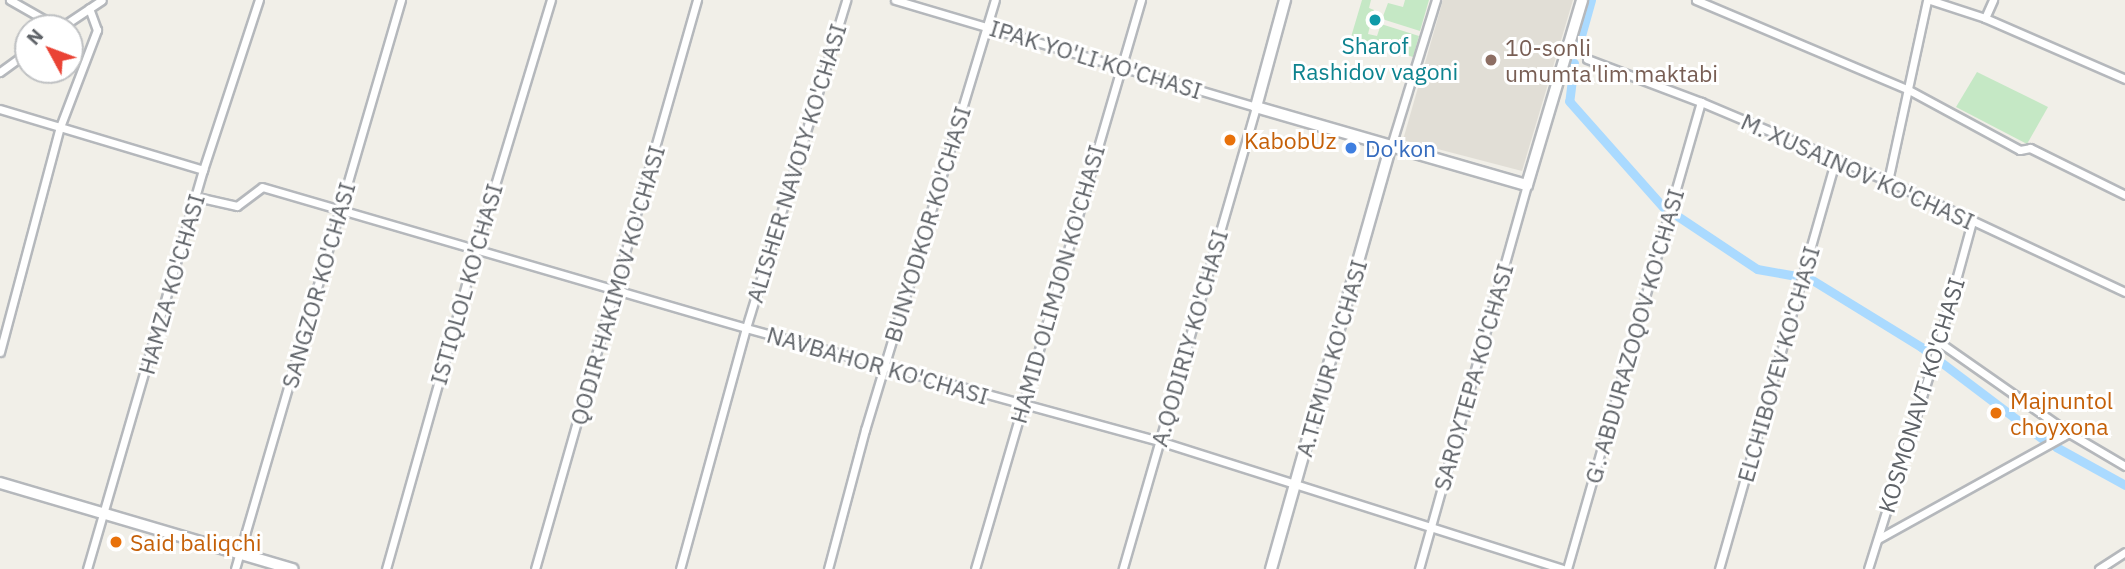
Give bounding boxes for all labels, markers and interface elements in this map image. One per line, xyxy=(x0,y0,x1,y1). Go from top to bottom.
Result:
marker: Sharof Rashidov vagoni xyxy=(1367,12,1383,28)
north arrow xyxy=(14,14,84,84)
street label: IPAK YO'LI KO'CHASI xyxy=(986,14,1206,104)
street label: ALISHER NAVOIY KO'CHASI xyxy=(740,20,852,306)
text: N xyxy=(21,23,48,50)
place label: Sharof Rashidov vagoni xyxy=(1292,31,1458,85)
place label: 10-sonli umumta'lim maktabi xyxy=(1505,33,1718,87)
marker: 10-sonli umumta'lim maktabi xyxy=(1483,52,1499,68)
street label: BUNYODKOR KO'CHASI xyxy=(878,103,976,345)
street label: M. XUSAINOV KO'CHASI xyxy=(1737,107,1979,235)
place label: KabobUz xyxy=(1244,126,1336,154)
marker: KabobUz xyxy=(1222,132,1238,148)
place label: Do'kon xyxy=(1365,134,1436,162)
marker: Do'kon xyxy=(1343,140,1359,156)
street label: QODIR HAKIMOV KO'CHASI xyxy=(564,142,670,428)
street label: HAMID OLIMJON KO'CHASI xyxy=(1004,142,1110,426)
street label: SANGZOR KO'CHASI xyxy=(275,179,361,391)
street label: ISTIQLOL KO'CHASI xyxy=(424,180,508,388)
street label: G'. ABDURAZOQOV KO'CHASI xyxy=(1579,185,1689,487)
street label: HAMZA KO'CHASI xyxy=(132,191,210,377)
street label: A.QODIRIY KO'CHASI xyxy=(1145,226,1233,450)
street label: ELCHIBOYEV KO'CHASI xyxy=(1731,243,1825,485)
street label: A.TEMUR KO'CHASI xyxy=(1290,256,1372,460)
street label: SAROYTEPA KO'CHASI xyxy=(1427,260,1519,494)
street label: KOSMONAVT KO'CHASI xyxy=(1872,274,1970,516)
street label: NAVBAHOR KO'CHASI xyxy=(764,320,992,410)
place label: Majnuntol choyxona xyxy=(2010,386,2113,440)
marker: Majnuntol choyxona xyxy=(1988,405,2004,421)
place label: Said baliqchi xyxy=(130,528,262,556)
marker: Said baliqchi xyxy=(108,534,124,550)

